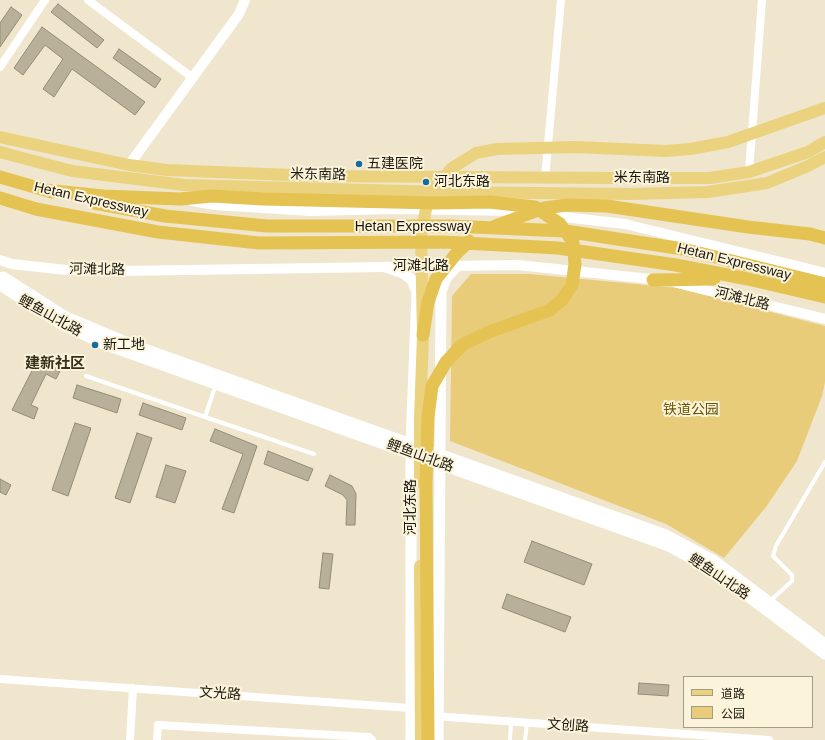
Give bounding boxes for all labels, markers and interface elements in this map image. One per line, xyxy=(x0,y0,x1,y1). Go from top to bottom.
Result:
place label: 五建医院 xyxy=(367,156,423,172)
marker: 五建医院 xyxy=(354,159,364,169)
street label: 米东南路 xyxy=(290,166,346,184)
street label: 米东南路 xyxy=(614,170,670,186)
place label: 河北东路 xyxy=(434,174,490,190)
marker: 河北东路 xyxy=(421,177,431,187)
street label: Hetan Expressway xyxy=(32,179,150,221)
street label: Hetan Expressway xyxy=(355,219,471,235)
street label: Hetan Expressway xyxy=(675,240,793,284)
street label: 河滩北路 xyxy=(393,258,449,274)
street label: 河滩北路 xyxy=(69,261,125,279)
street label: 河滩北路 xyxy=(713,284,771,314)
street label: 鲤鱼山北路 xyxy=(15,292,85,340)
place label: 新工地 xyxy=(103,337,145,353)
marker: 新工地 xyxy=(90,340,100,350)
district label: 建新社区 xyxy=(25,355,85,373)
park label: 铁道公园 xyxy=(663,402,719,418)
street label: 鲤鱼山北路 xyxy=(384,436,456,476)
street label: 河北东路 xyxy=(403,479,419,535)
street label: 鲤鱼山北路 xyxy=(685,550,753,604)
legend xyxy=(683,676,813,728)
street label: 文光路 xyxy=(198,684,242,704)
text: 道路 xyxy=(721,687,745,701)
text: 公园 xyxy=(721,707,745,721)
street label: 文创路 xyxy=(546,716,590,736)

